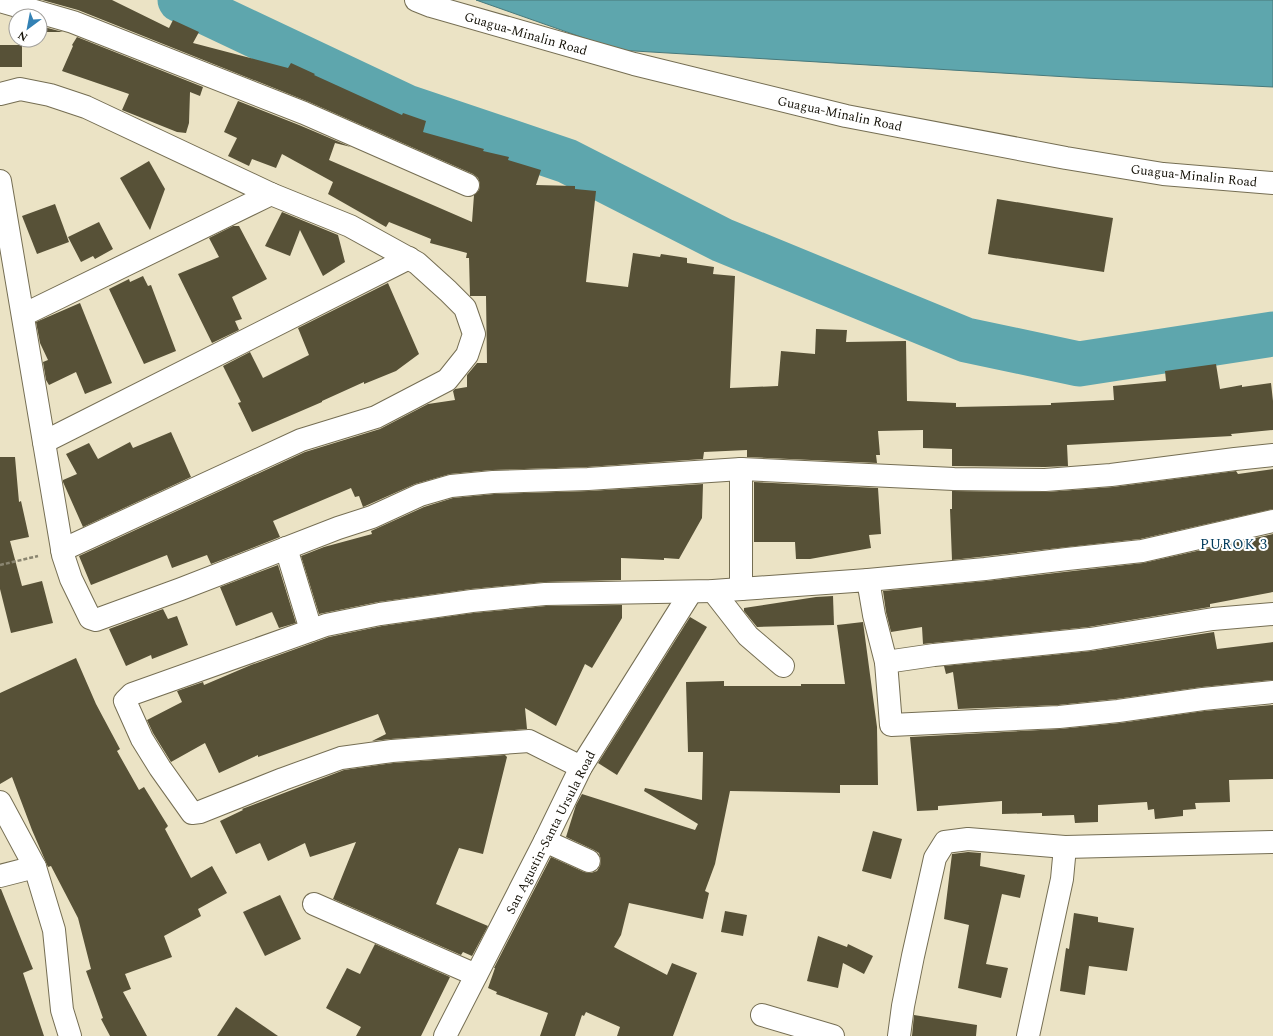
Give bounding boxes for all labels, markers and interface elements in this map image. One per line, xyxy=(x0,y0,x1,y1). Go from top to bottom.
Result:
street label: Guagua-Minalin Road xyxy=(462,7,590,61)
north arrow xyxy=(8,8,48,48)
text: N xyxy=(15,26,31,46)
street label: Guagua-Minalin Road xyxy=(775,91,904,137)
street label: Guagua-Minalin Road xyxy=(1130,159,1258,193)
district label: PUROK 3 xyxy=(1200,534,1268,555)
street label: San Agustin-Santa Ursula Road xyxy=(501,747,601,918)

